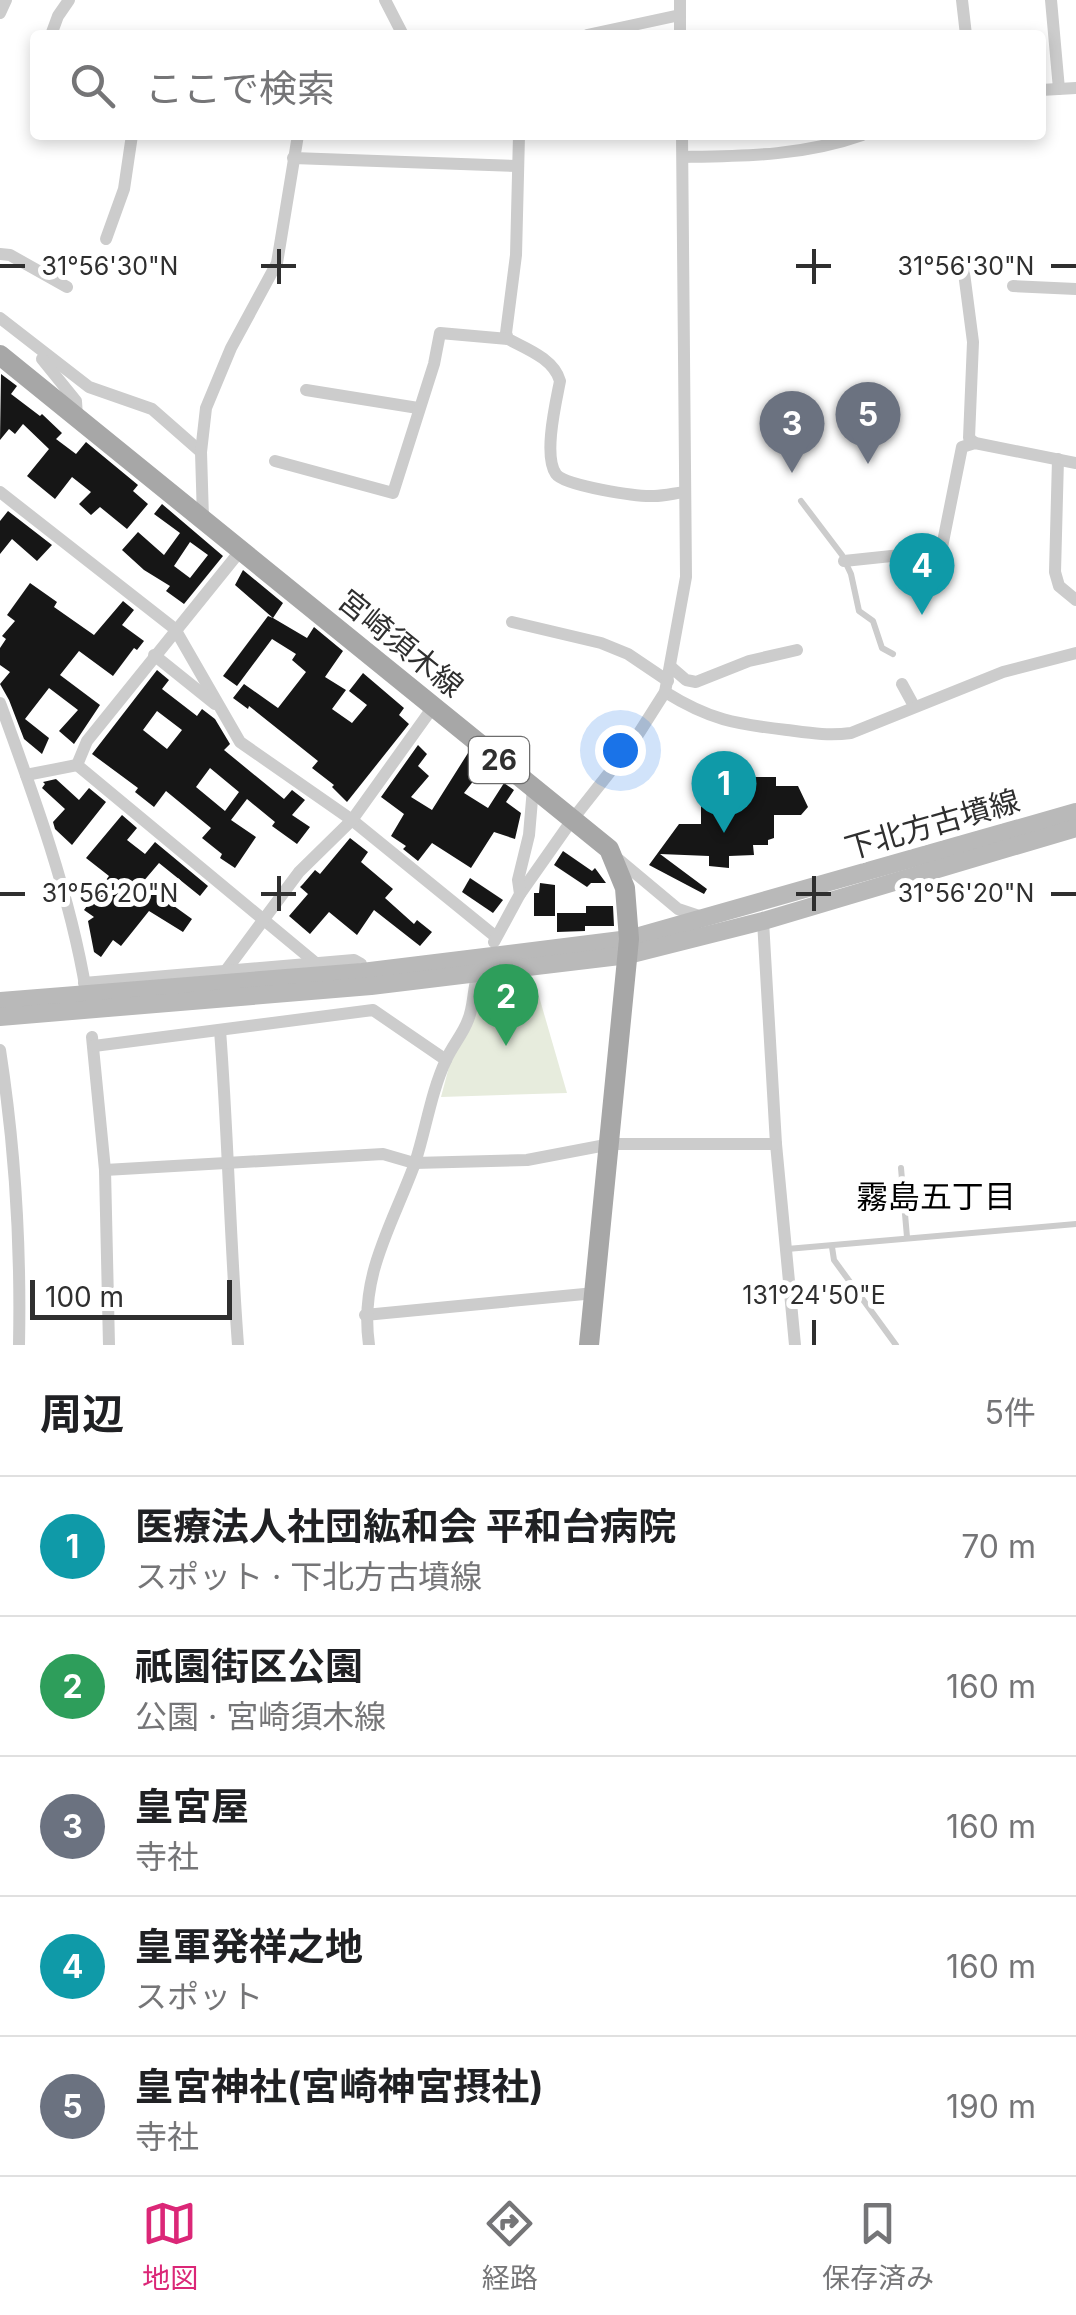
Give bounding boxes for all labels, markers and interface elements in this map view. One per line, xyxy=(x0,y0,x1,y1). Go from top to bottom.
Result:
search box xyxy=(30,30,1046,140)
icon: search xyxy=(65,58,120,113)
text: ここで検索 xyxy=(145,65,335,111)
text: 31°56'30"N xyxy=(42,251,178,281)
text: 31°56'30"N xyxy=(898,251,1034,281)
pin: 5 xyxy=(836,382,900,464)
pin: 3 xyxy=(760,390,824,473)
pin: 4 xyxy=(890,532,954,615)
street label: 宮崎須木線 xyxy=(331,582,471,704)
your location xyxy=(595,725,646,776)
road number: 26 xyxy=(469,737,529,783)
pin: 1 xyxy=(692,750,756,833)
street label: 下北方古墳線 xyxy=(841,782,1023,866)
text: 31°56'20"N xyxy=(42,878,178,908)
text: 31°56'20"N xyxy=(898,878,1034,908)
pin: 2 xyxy=(474,964,538,1046)
district label: 霧島五丁目 xyxy=(856,1177,1016,1216)
scale bar xyxy=(30,1275,232,1320)
text: 100 m xyxy=(45,1280,124,1314)
text: 131°24'50"E xyxy=(742,1280,886,1310)
text: 周辺 xyxy=(40,1388,124,1439)
text: 5件 xyxy=(985,1393,1036,1432)
text: 医療法人社団紘和会 平和台病院 xyxy=(135,1503,676,1549)
text: 1 xyxy=(66,1527,79,1566)
text: 70 m xyxy=(961,1527,1036,1566)
text: スポット · 下北方古墳線 xyxy=(135,1557,482,1596)
text: 祇園街区公園 xyxy=(135,1643,363,1689)
text: 2 xyxy=(62,1667,83,1706)
text: 160 m xyxy=(946,1667,1036,1706)
text: 公園 · 宮崎須木線 xyxy=(135,1697,386,1736)
text: 皇宮屋 xyxy=(135,1783,249,1829)
text: 3 xyxy=(62,1807,83,1846)
text: 160 m xyxy=(946,1807,1036,1846)
text: 寺社 xyxy=(135,1837,199,1876)
text: 皇軍発祥之地 xyxy=(135,1923,363,1969)
text: 4 xyxy=(62,1947,83,1986)
text: 160 m xyxy=(946,1947,1036,1986)
text: スポット xyxy=(135,1977,263,2016)
text: 皇宮神社(宮崎神宮摂社) xyxy=(135,2063,544,2109)
text: 5 xyxy=(62,2087,83,2126)
text: 190 m xyxy=(946,2087,1036,2126)
text: 寺社 xyxy=(135,2117,199,2156)
tab: 地図 xyxy=(142,2196,198,2296)
tab: 経路 xyxy=(482,2196,538,2296)
tab: 保存済み xyxy=(822,2196,934,2296)

